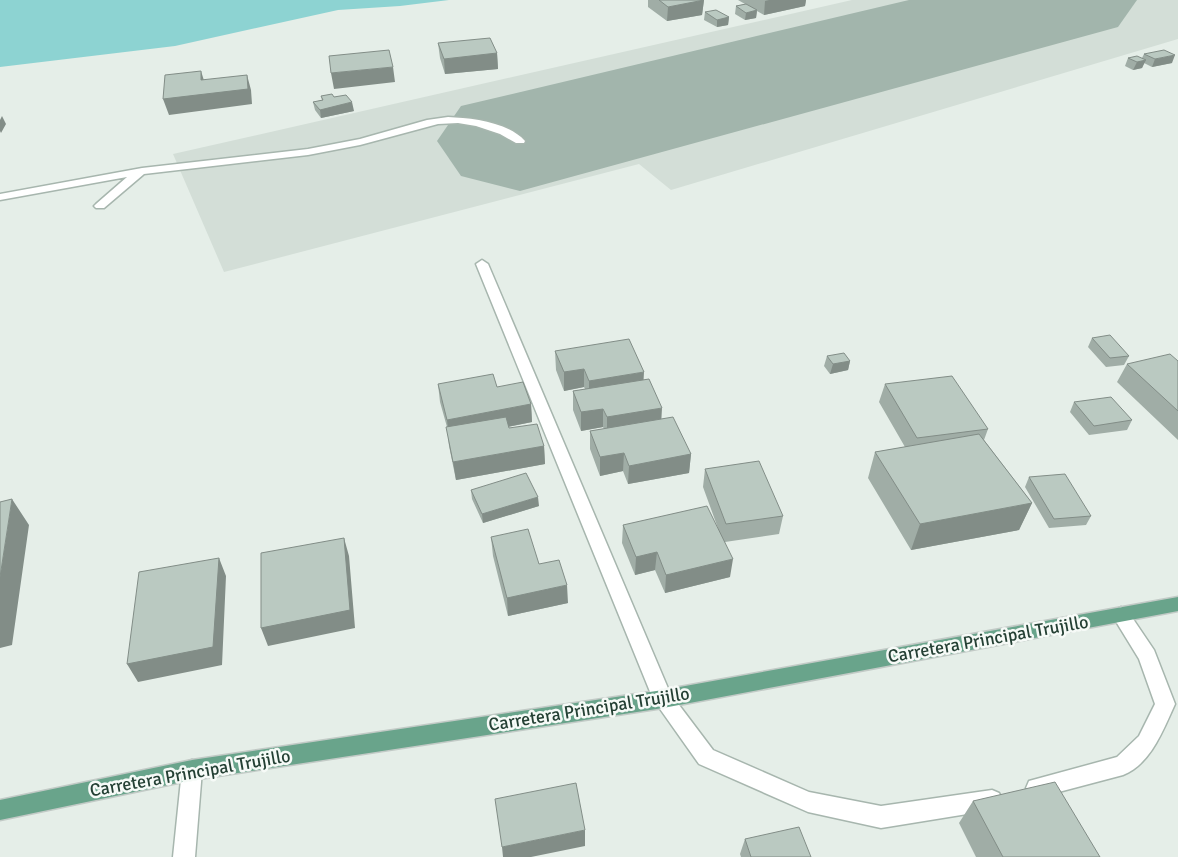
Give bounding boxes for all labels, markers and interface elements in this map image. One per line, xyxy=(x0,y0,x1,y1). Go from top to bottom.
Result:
street label: Carretera Principal Trujillo xyxy=(886,611,1090,667)
street label: Carretera Principal Trujillo xyxy=(487,682,691,736)
street label: Carretera Principal Trujillo xyxy=(88,745,292,801)

